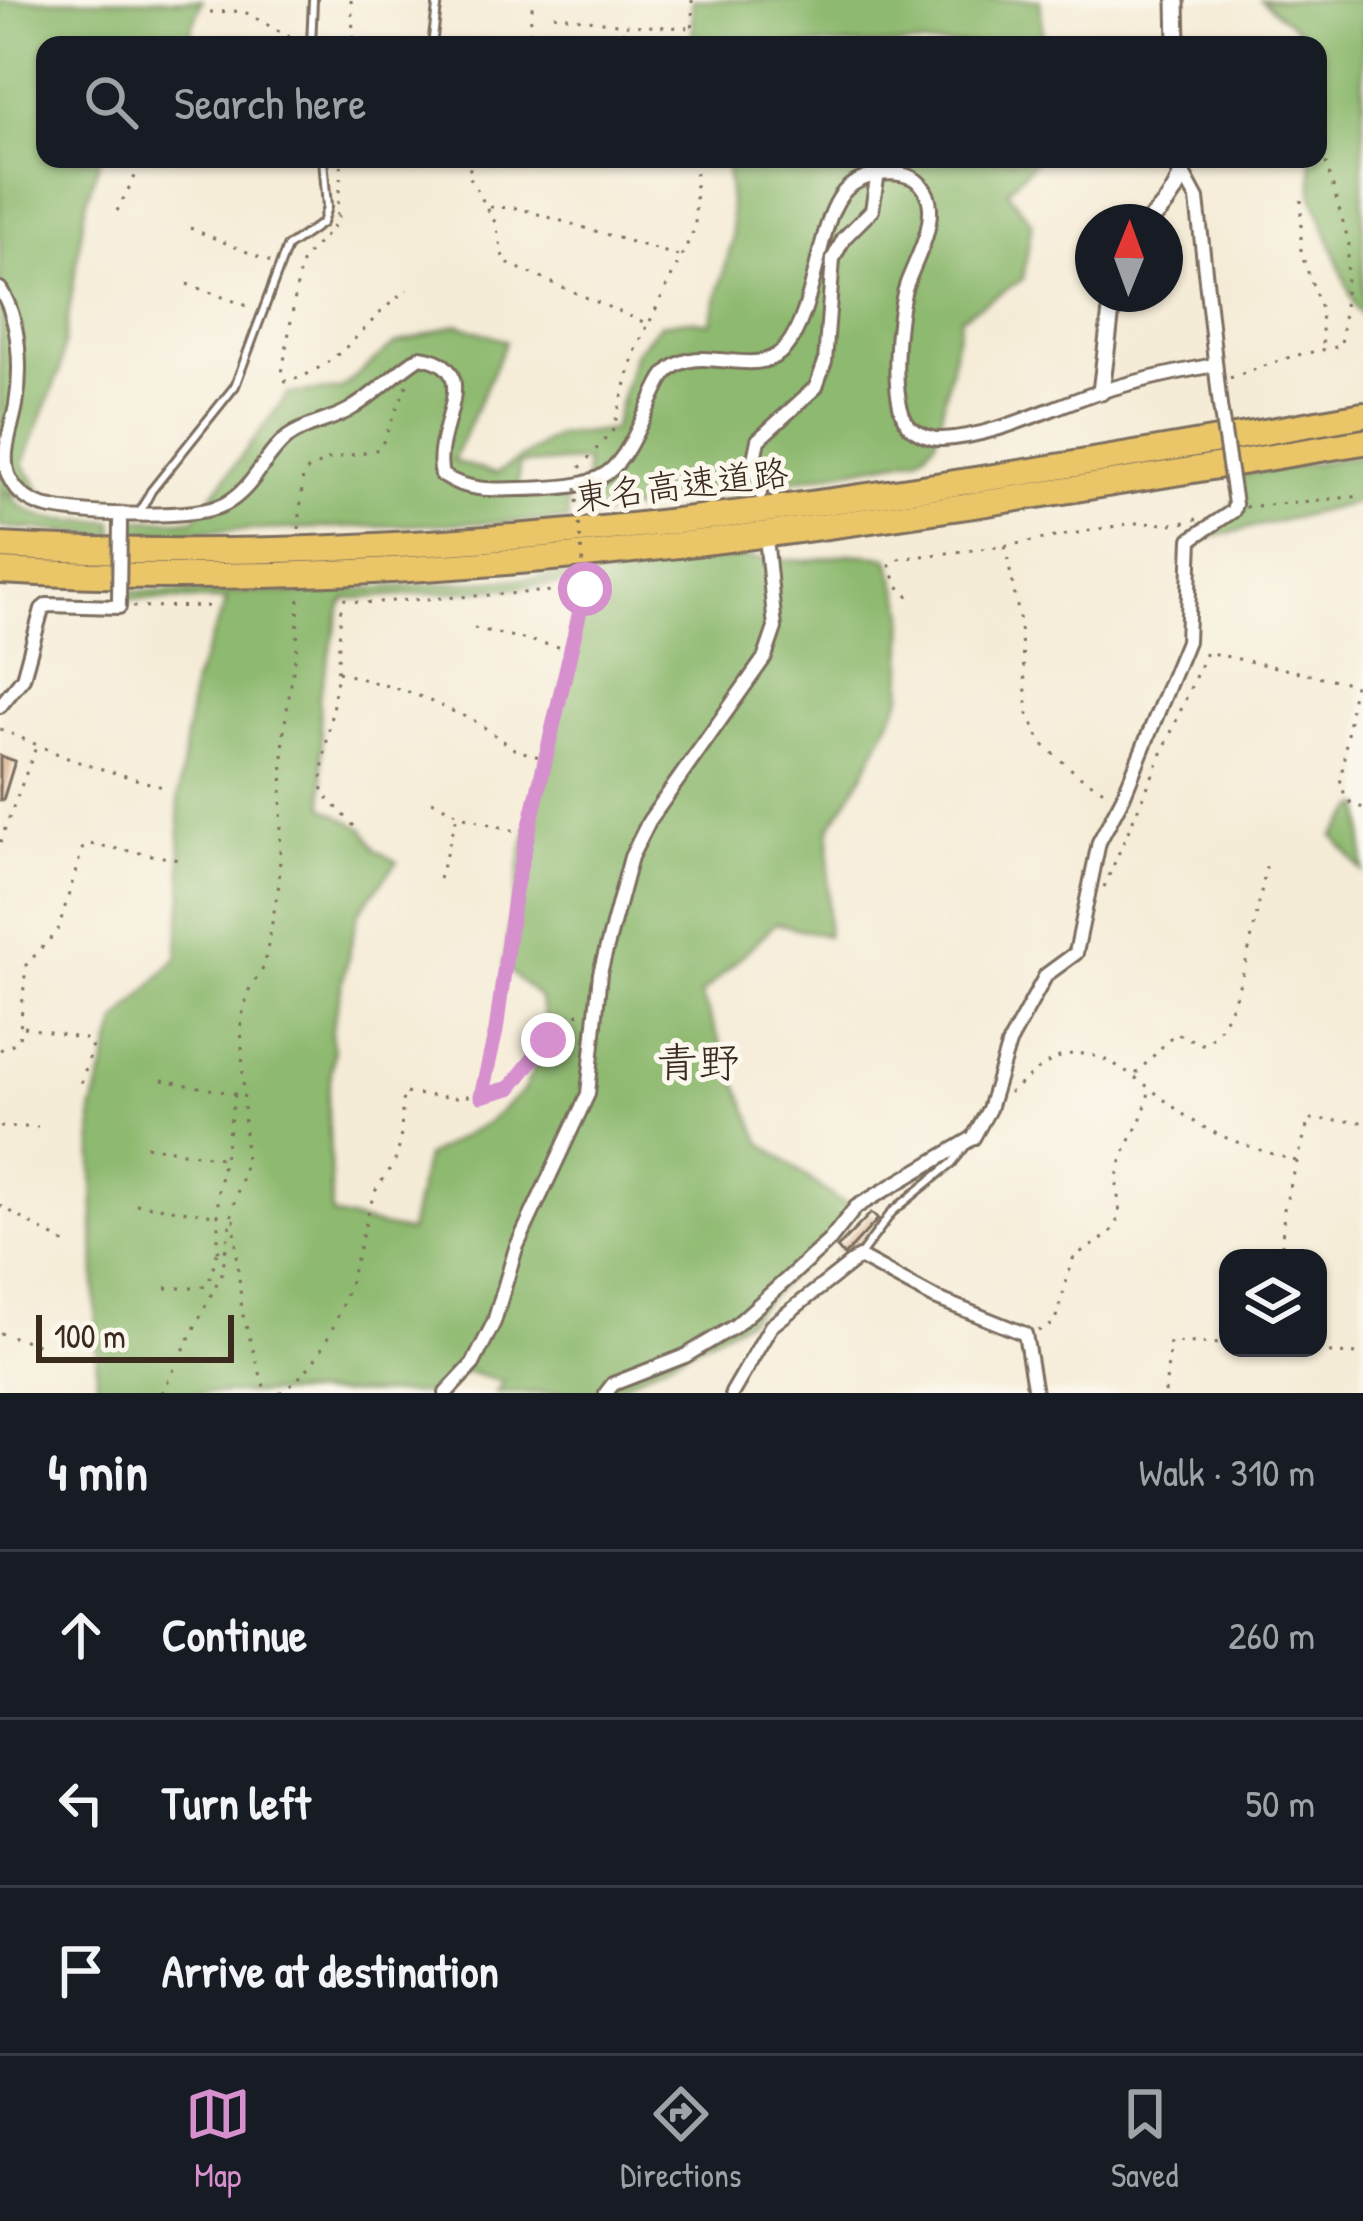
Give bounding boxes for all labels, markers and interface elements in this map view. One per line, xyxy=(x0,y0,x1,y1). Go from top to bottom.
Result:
search box xyxy=(36,36,1327,168)
icon: search xyxy=(78,69,144,135)
text: Search here xyxy=(174,72,366,133)
north arrow xyxy=(1075,204,1183,312)
street label: 東名高速道路 xyxy=(571,447,791,521)
route start xyxy=(558,562,612,616)
route end xyxy=(521,1013,575,1067)
district label: 青野 xyxy=(656,1033,740,1090)
map controls xyxy=(1219,1249,1327,1357)
button: layers xyxy=(1219,1249,1327,1357)
scale bar xyxy=(36,1309,234,1362)
text: 100 m xyxy=(54,1314,126,1358)
text: 4 min xyxy=(48,1437,148,1506)
text: Walk · 310 m xyxy=(1139,1445,1315,1498)
icon: ahead xyxy=(48,1602,114,1668)
text: Continue xyxy=(162,1604,307,1665)
text: 260 m xyxy=(1228,1608,1315,1661)
icon: left xyxy=(48,1770,114,1836)
text: Turn left xyxy=(162,1772,311,1833)
text: 50 m xyxy=(1246,1776,1315,1829)
icon: arrive xyxy=(48,1938,114,2004)
text: Arrive at destination xyxy=(162,1940,499,2001)
tab: Map xyxy=(185,2081,251,2197)
tab: Directions xyxy=(620,2081,742,2197)
tab: Saved xyxy=(1111,2081,1178,2197)

